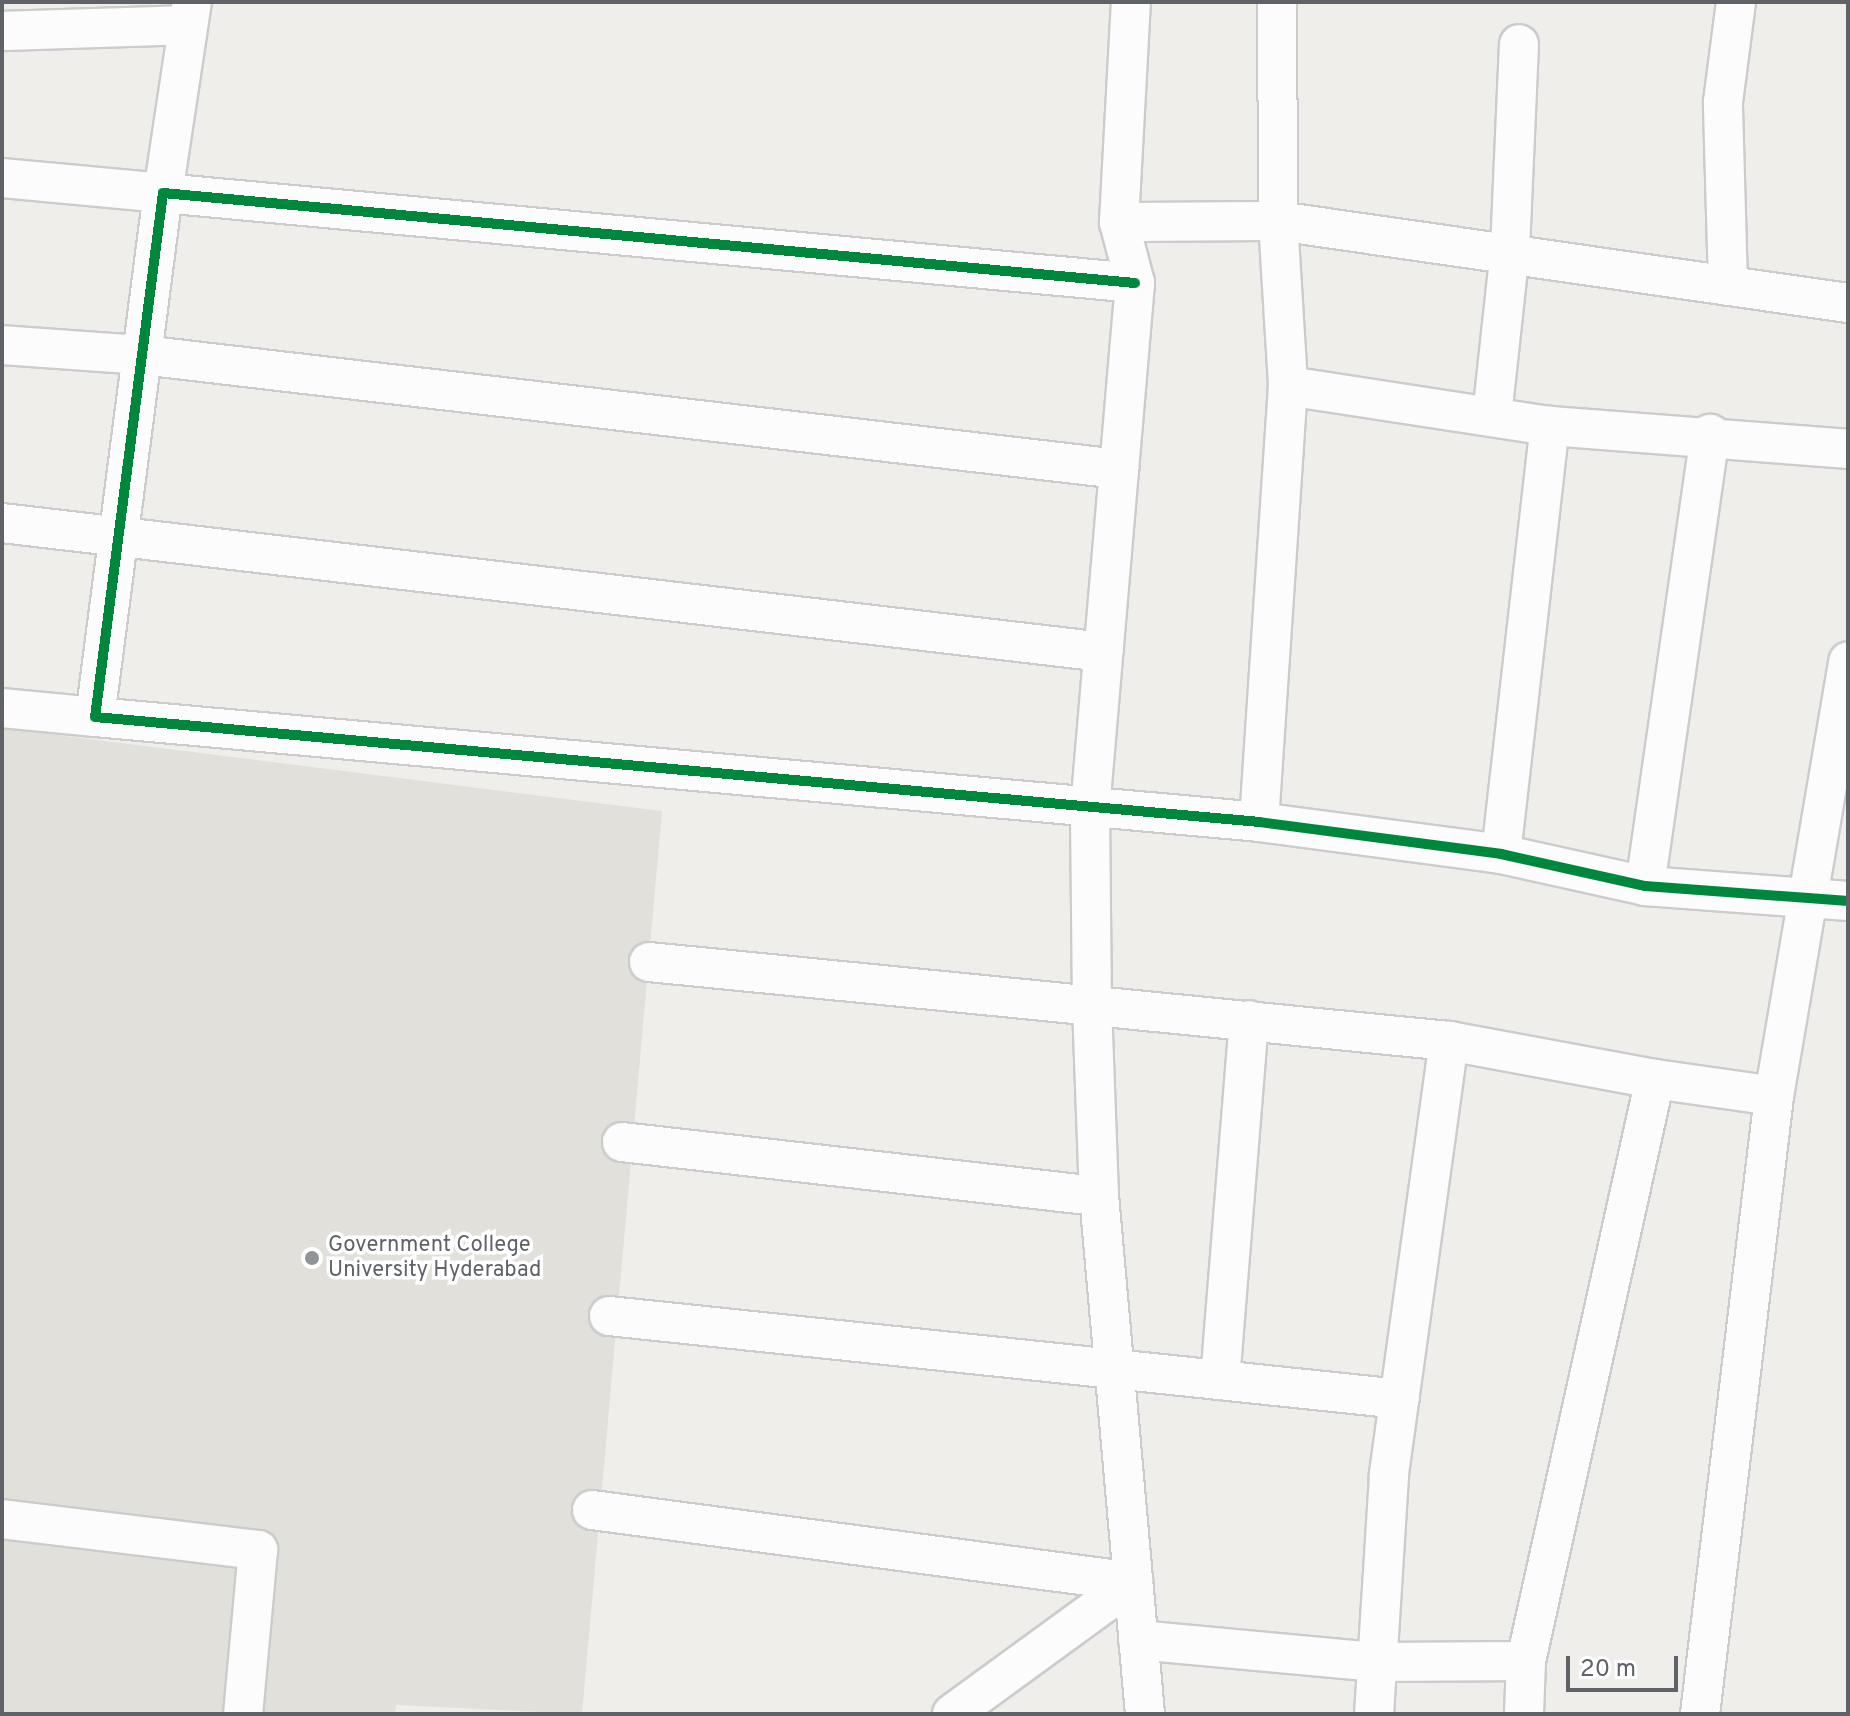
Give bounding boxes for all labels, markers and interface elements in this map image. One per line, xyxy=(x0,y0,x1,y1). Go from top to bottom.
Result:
place label: Government College University Hyderabad xyxy=(328,1232,541,1284)
marker: Government College University Hyderabad xyxy=(303,1249,321,1267)
scale bar xyxy=(1570,1640,1682,1690)
text: 20 m xyxy=(1580,1655,1636,1685)

